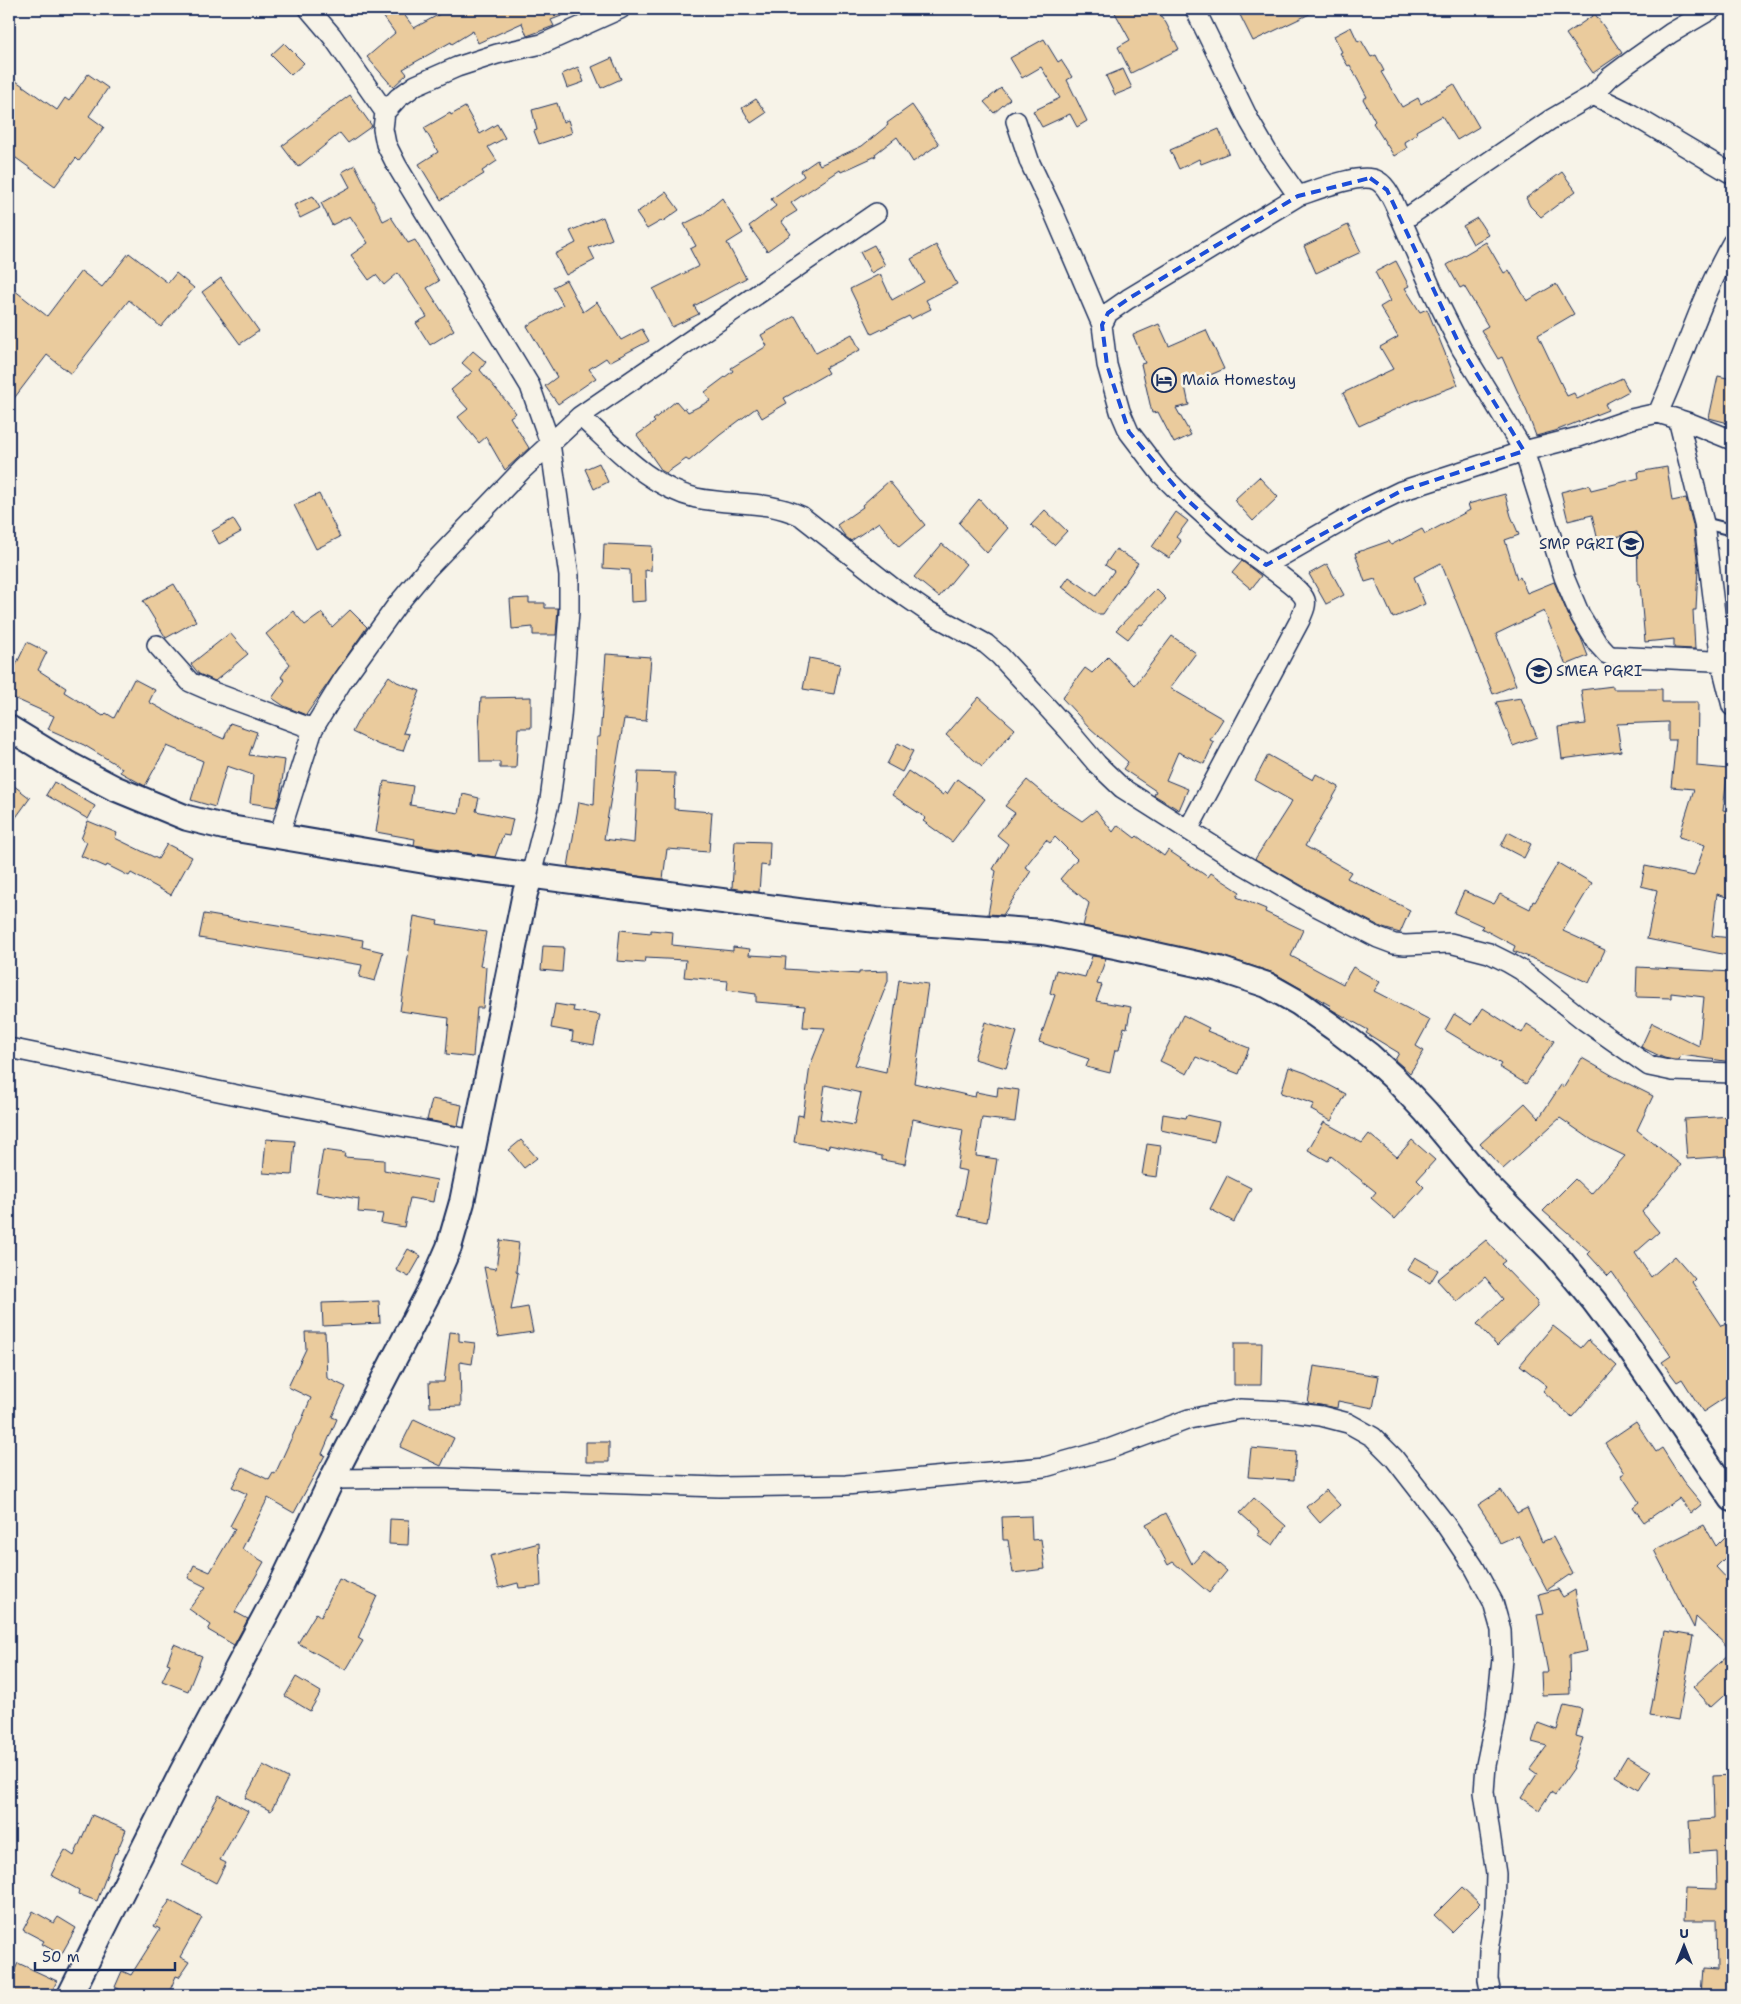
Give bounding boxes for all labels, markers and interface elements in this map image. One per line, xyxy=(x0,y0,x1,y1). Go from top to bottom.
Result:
hotel icon: Maia Homestay xyxy=(1151,367,1177,393)
place label: Maia Homestay xyxy=(1182,370,1296,390)
school or university icon: SMP PGRI xyxy=(1618,531,1644,557)
place label: SMP PGRI xyxy=(1539,534,1614,554)
school or university icon: SMEA PGRI xyxy=(1526,658,1552,684)
place label: SMEA PGRI xyxy=(1556,661,1642,681)
north arrow xyxy=(1658,1922,1708,1972)
text: U xyxy=(1679,1924,1689,1942)
scale bar xyxy=(35,1939,175,1971)
text: 50 m xyxy=(42,1947,80,1967)

